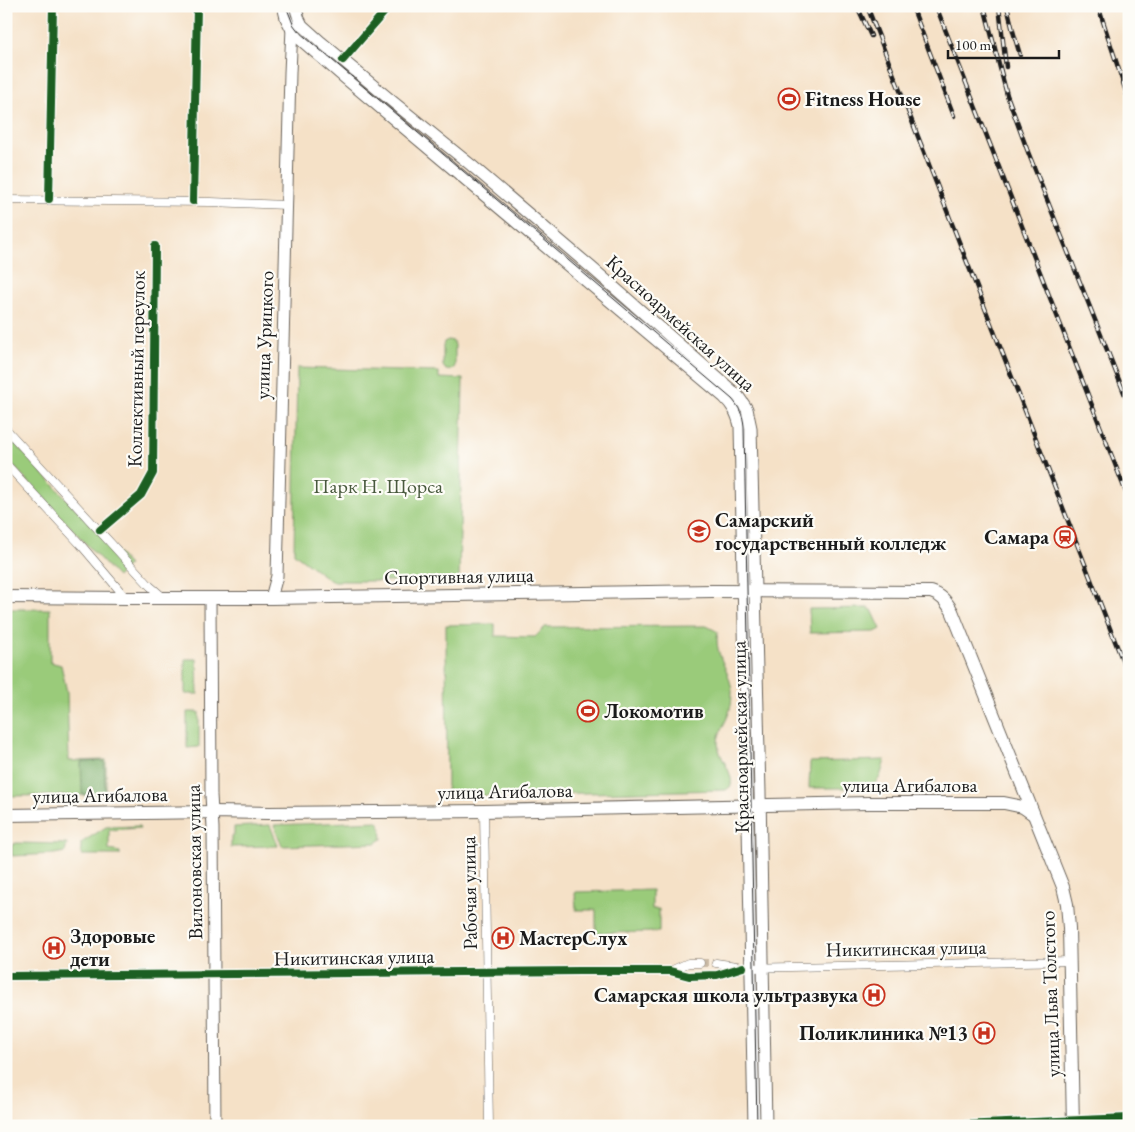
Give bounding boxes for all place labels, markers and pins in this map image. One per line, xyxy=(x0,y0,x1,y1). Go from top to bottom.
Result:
place label: Fitness House xyxy=(805,86,921,112)
sports icon: Fitness House xyxy=(777,87,801,111)
place label: Самарский государственный колледж xyxy=(715,507,946,556)
school or university icon: Самарский государственный колледж xyxy=(687,519,711,543)
place label: Самара xyxy=(984,524,1049,550)
station icon: Самара xyxy=(1053,525,1077,549)
place label: Локомотив xyxy=(604,698,704,724)
sports icon: Локомотив xyxy=(576,699,600,723)
place label: Здоровые дети xyxy=(70,923,155,972)
place label: МастерСлух xyxy=(519,925,627,951)
hospital icon: МастерСлух xyxy=(491,926,515,950)
hospital icon: Здоровые дети xyxy=(42,936,66,960)
place label: Самарская школа ультразвука xyxy=(594,982,858,1008)
hospital icon: Самарская школа ультразвука xyxy=(862,983,886,1007)
place label: Поликлиника №13 xyxy=(799,1020,968,1046)
hospital icon: Поликлиника №13 xyxy=(972,1021,996,1045)

